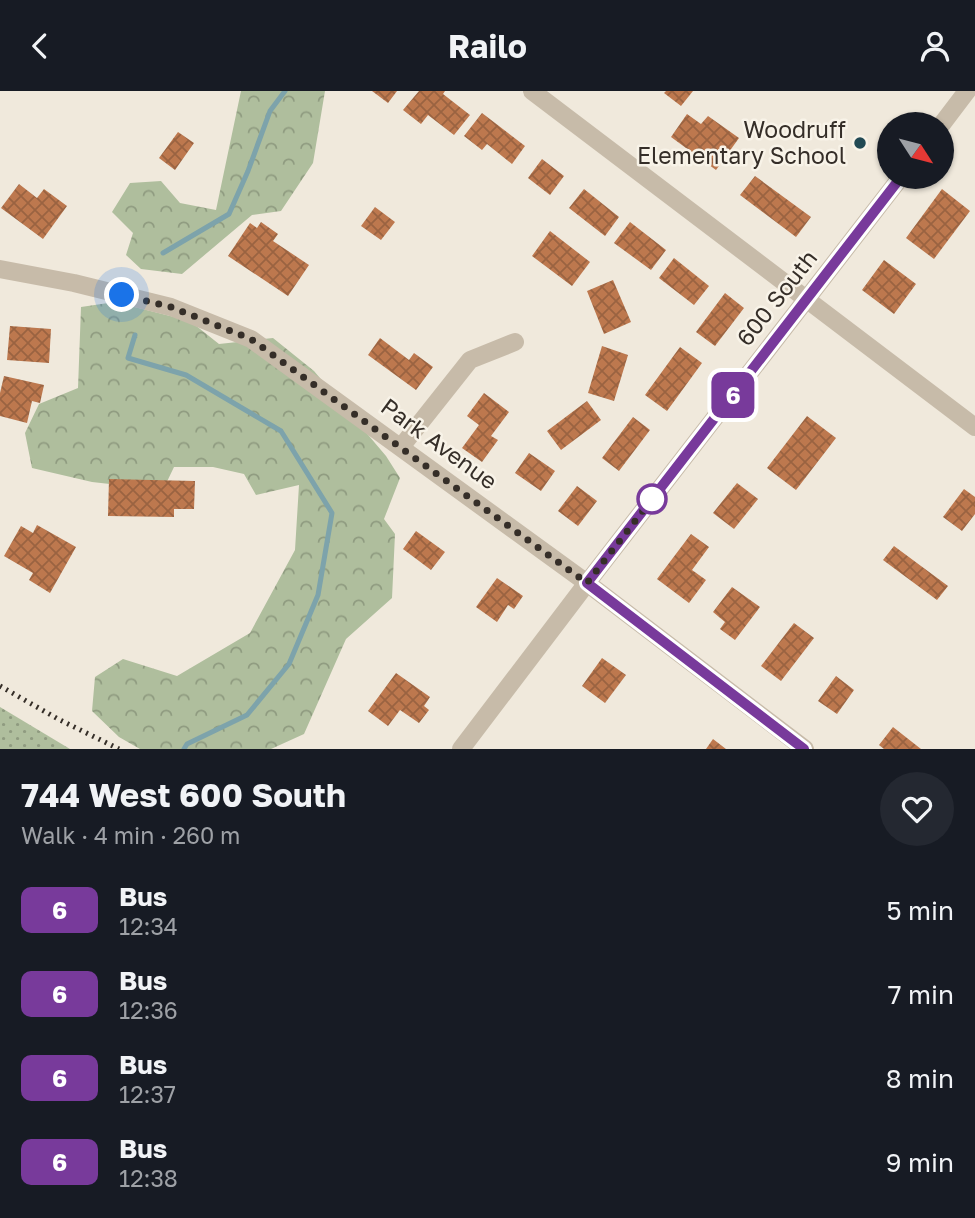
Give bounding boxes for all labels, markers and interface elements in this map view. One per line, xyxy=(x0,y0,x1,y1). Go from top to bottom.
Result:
icon: back xyxy=(21,27,59,65)
text: Railo xyxy=(448,27,527,65)
icon: person xyxy=(916,27,954,65)
north arrow xyxy=(877,112,954,189)
map controls xyxy=(877,112,954,189)
place label: Woodruff Elementary School xyxy=(637,115,846,169)
marker: Woodruff Elementary School xyxy=(852,135,868,151)
street label: 600 South xyxy=(730,244,822,351)
your location xyxy=(104,277,139,312)
line badge: 6 xyxy=(710,372,756,418)
text: 6 xyxy=(725,380,741,409)
street label: Park Avenue xyxy=(376,392,503,495)
unlabelled marker xyxy=(637,484,667,514)
button: heart xyxy=(880,772,954,846)
text: 744 West 600 South xyxy=(21,775,346,814)
text: Walk · 4 min · 260 m xyxy=(21,821,240,849)
text: Bus xyxy=(119,881,167,912)
text: 6 xyxy=(52,895,67,924)
text: 5 min xyxy=(886,895,954,926)
text: 12:34 xyxy=(119,912,178,940)
text: Bus xyxy=(119,965,167,996)
text: 6 xyxy=(52,979,67,1008)
text: 7 min xyxy=(888,979,954,1010)
text: 12:36 xyxy=(119,996,178,1024)
text: Bus xyxy=(119,1049,167,1080)
text: 6 xyxy=(52,1063,67,1092)
text: 8 min xyxy=(886,1063,954,1094)
text: 12:37 xyxy=(119,1080,176,1108)
text: Bus xyxy=(119,1133,167,1164)
text: 6 xyxy=(52,1147,67,1176)
text: 9 min xyxy=(886,1147,954,1178)
text: 12:38 xyxy=(119,1164,178,1192)

